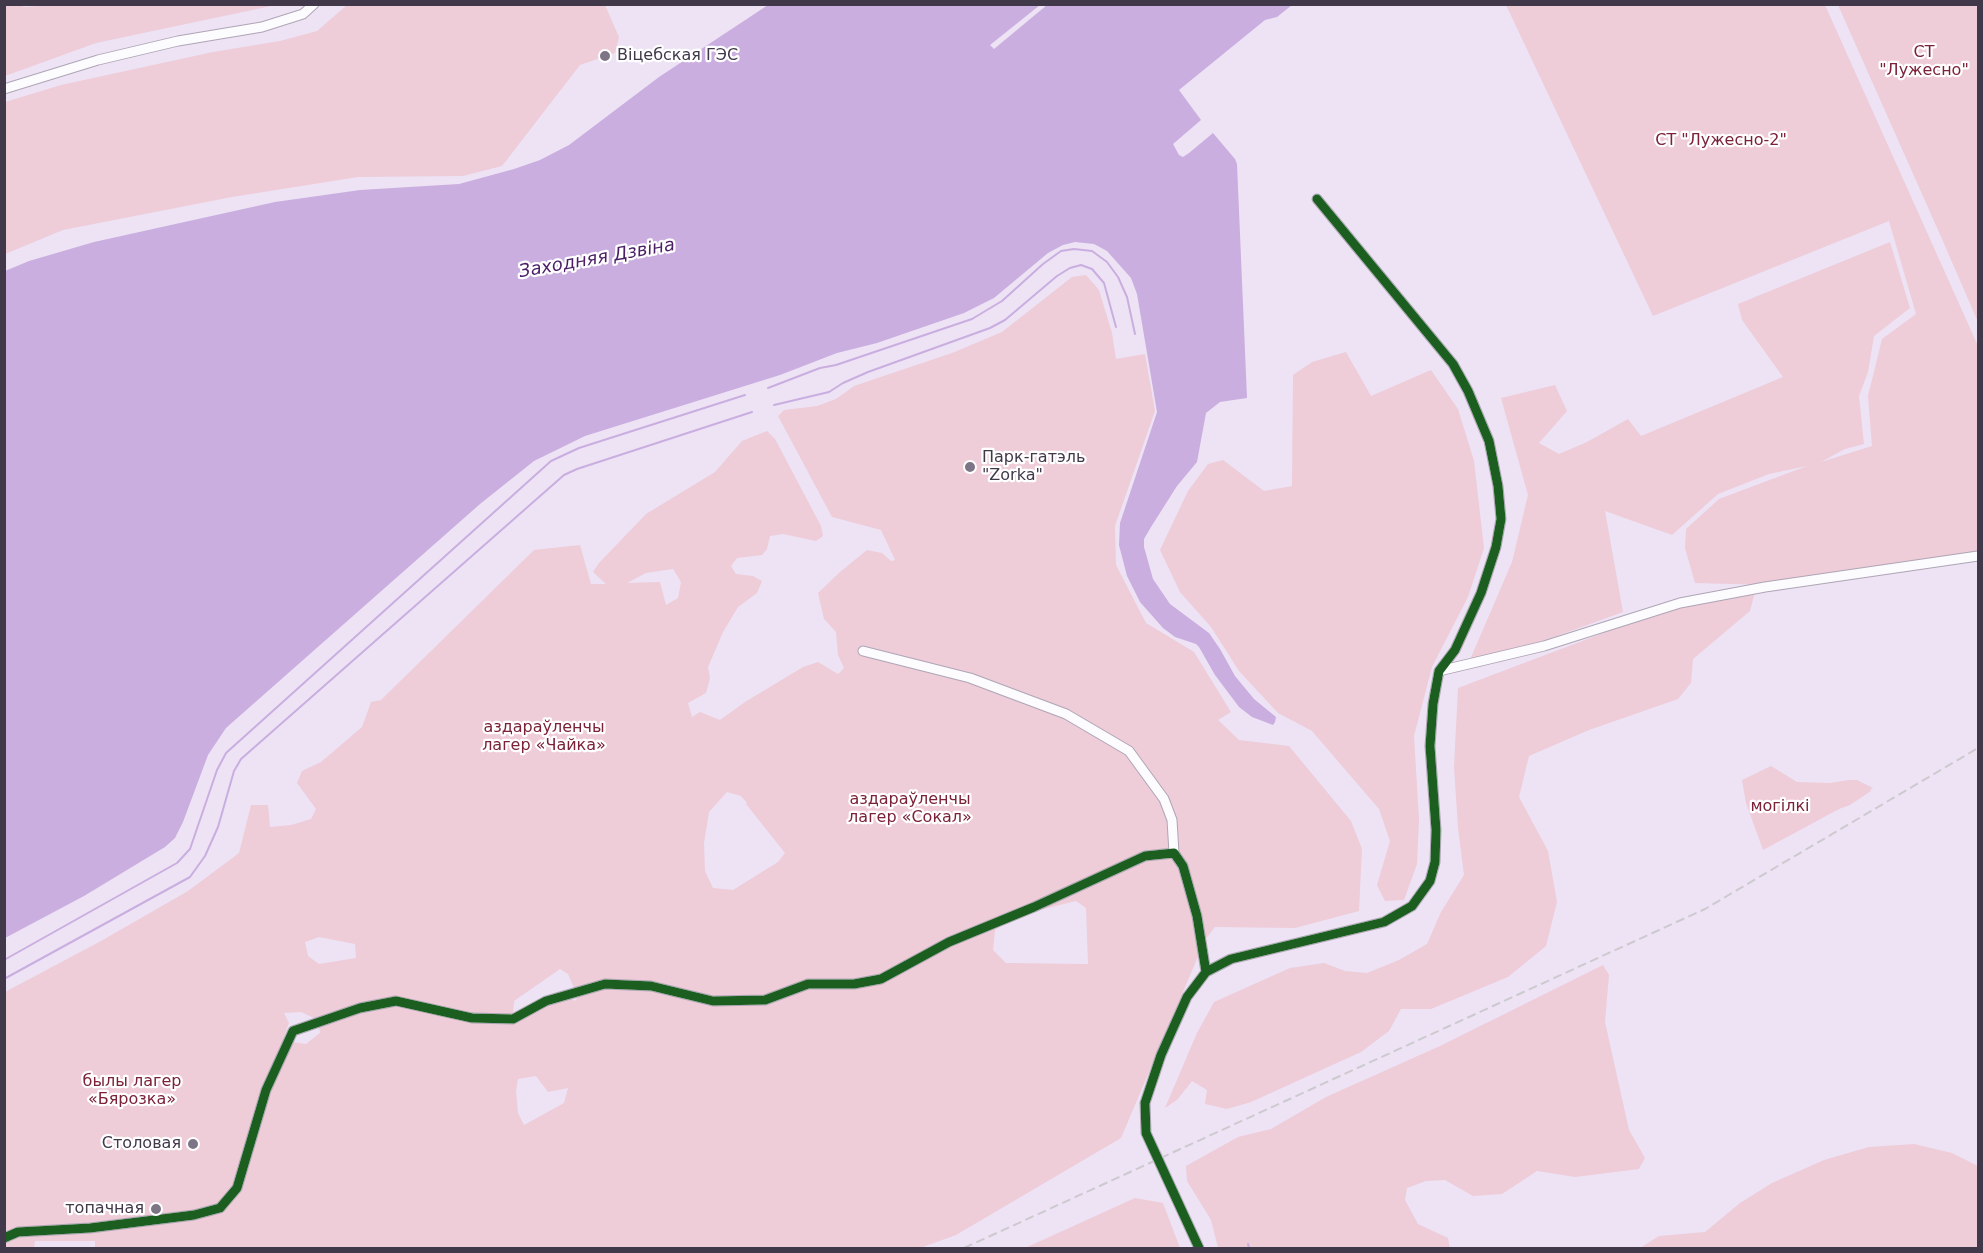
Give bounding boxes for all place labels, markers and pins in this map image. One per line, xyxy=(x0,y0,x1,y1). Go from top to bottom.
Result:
place label: Віцебская ГЭС xyxy=(617,46,738,66)
marker: Віцебская ГЭС xyxy=(598,49,612,63)
place label: Парк-гатэль "Zorka" xyxy=(982,448,1085,486)
marker: Парк-гатэль "Zorka" xyxy=(963,460,977,474)
place label: Столовая xyxy=(102,1134,181,1154)
marker: Столовая xyxy=(186,1137,200,1151)
place label: топачная xyxy=(65,1199,144,1219)
marker: топачная xyxy=(149,1202,163,1216)

